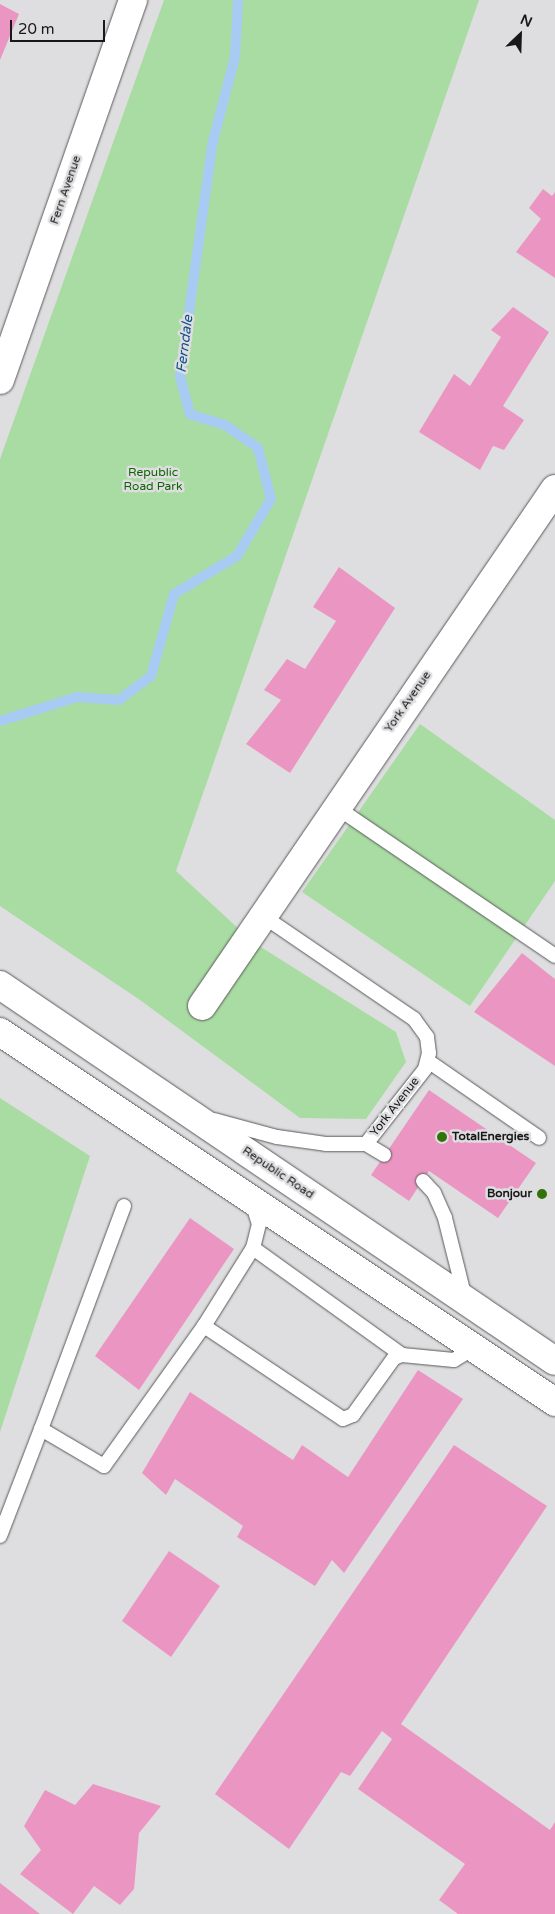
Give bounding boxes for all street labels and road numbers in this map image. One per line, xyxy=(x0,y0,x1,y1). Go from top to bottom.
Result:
street label: Fern Avenue xyxy=(48,154,84,226)
street label: York Avenue xyxy=(382,669,434,735)
street label: York Avenue xyxy=(367,1074,423,1140)
street label: Republic Road xyxy=(239,1144,317,1202)

